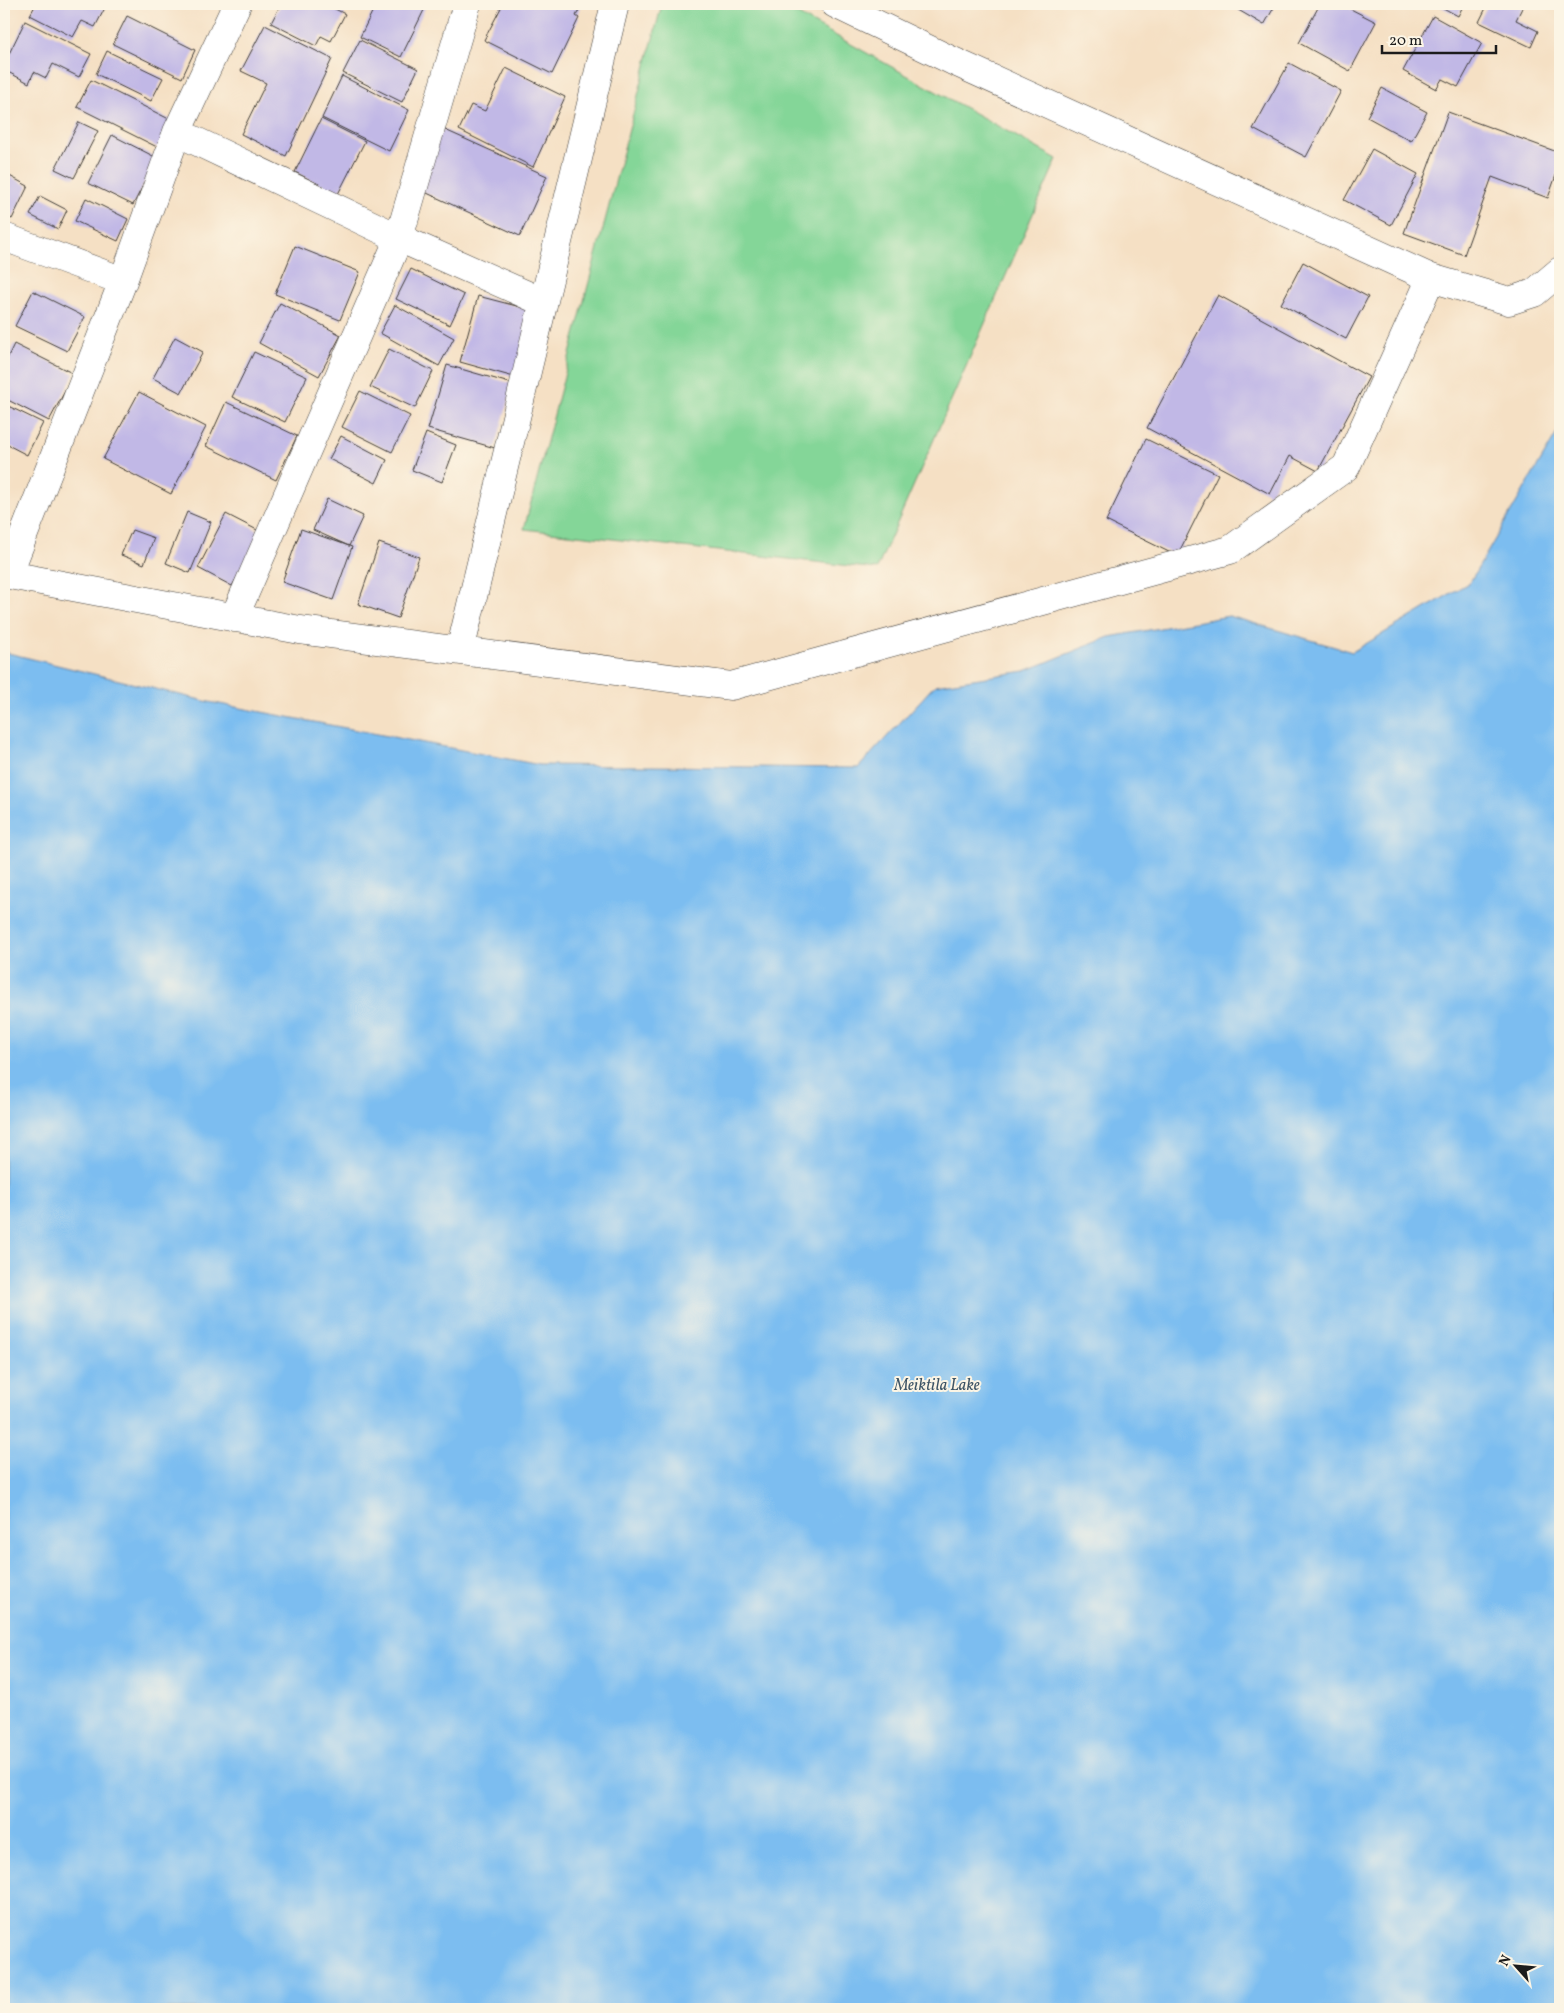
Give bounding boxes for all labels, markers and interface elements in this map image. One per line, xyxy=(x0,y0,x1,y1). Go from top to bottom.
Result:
scale bar xyxy=(1382,22,1495,54)
text: 20 m xyxy=(1389,31,1422,52)
water label: Meiktila Lake xyxy=(893,1375,980,1397)
north arrow xyxy=(1492,1940,1542,1990)
text: N xyxy=(1495,1952,1517,1970)

